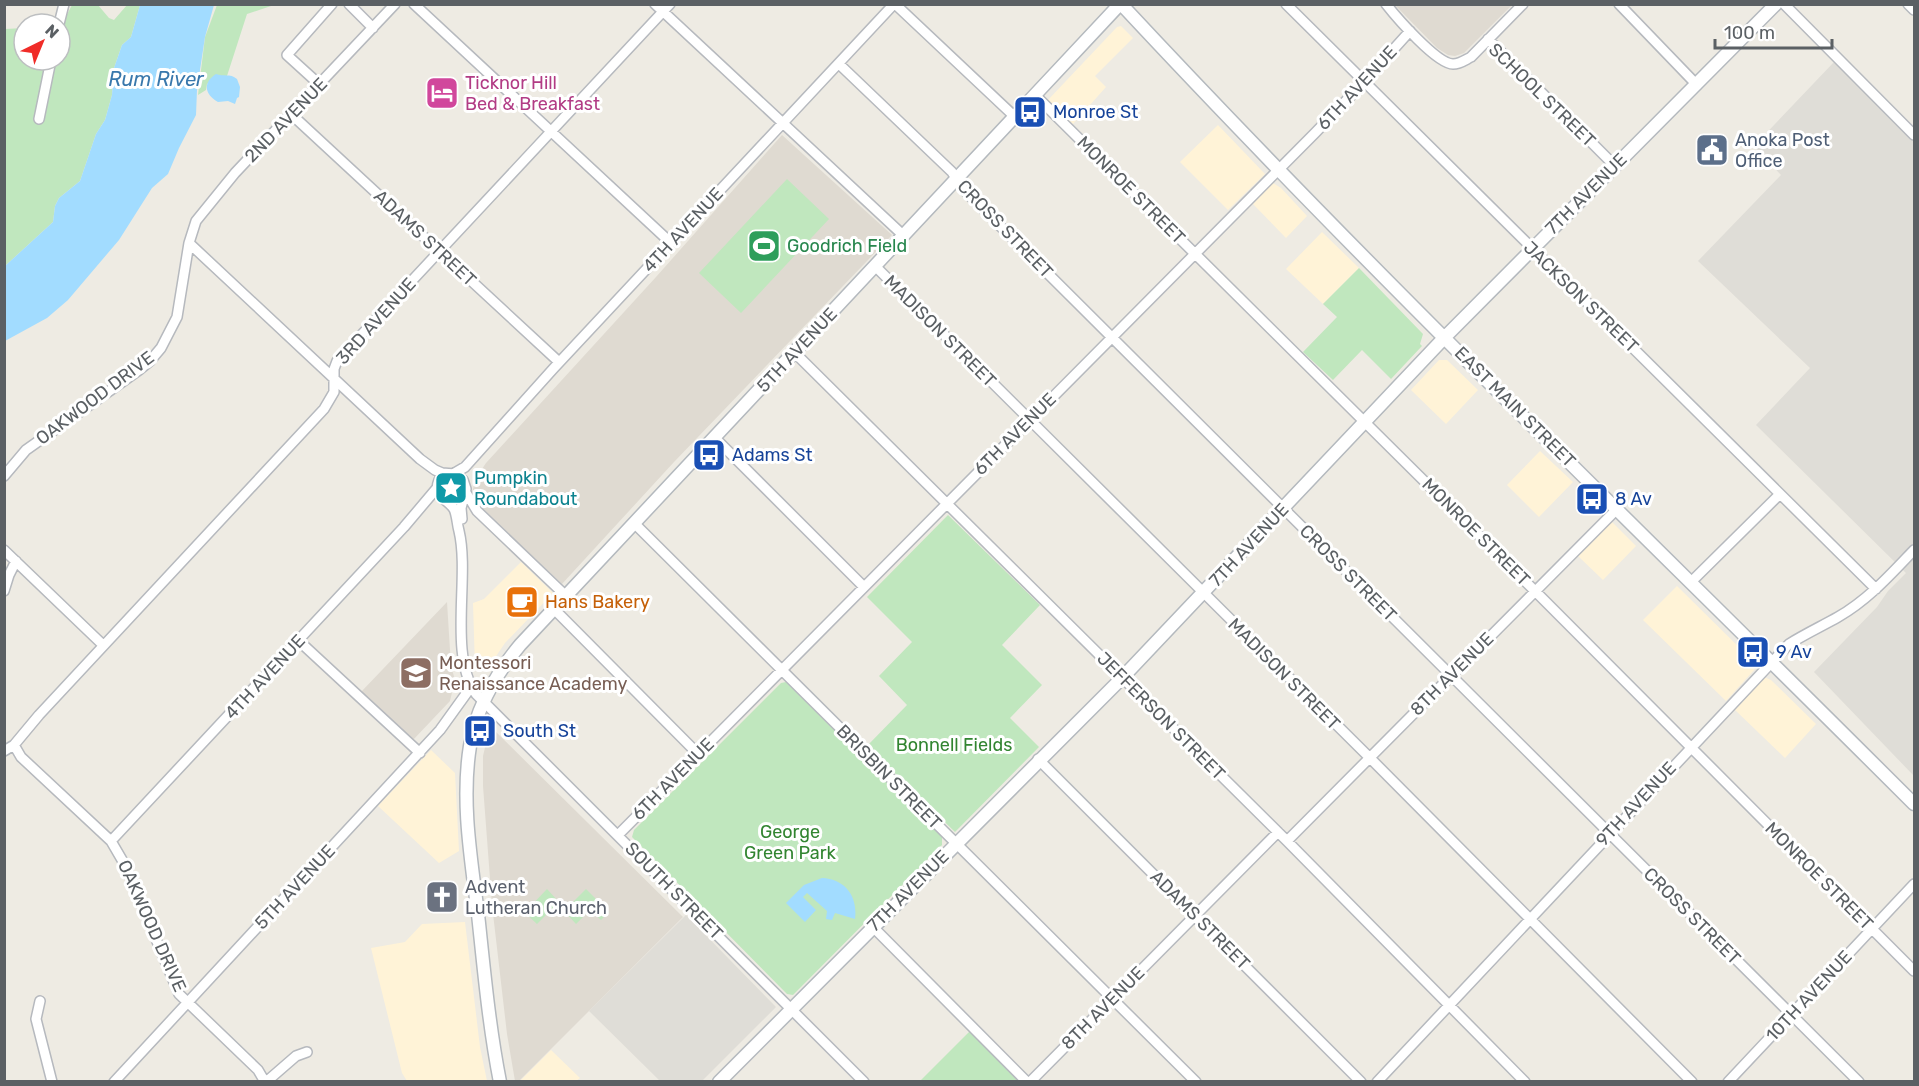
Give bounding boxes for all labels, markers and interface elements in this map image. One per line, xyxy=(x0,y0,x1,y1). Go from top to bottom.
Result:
north arrow xyxy=(12,12,72,72)
scale bar xyxy=(1715,12,1832,50)
text: N xyxy=(41,21,63,42)
text: 100 m xyxy=(1724,22,1775,44)
street label: SCHOOL STREET xyxy=(1484,38,1600,152)
street label: 6TH AVENUE xyxy=(1312,41,1402,135)
water label: Rum River xyxy=(108,67,205,91)
place label: Ticknor Hill Bed & Breakfast xyxy=(465,72,600,115)
street label: 2ND AVENUE xyxy=(240,73,332,167)
hotel icon: Ticknor Hill Bed & Breakfast xyxy=(424,75,460,111)
bus stop icon: Monroe St xyxy=(1012,94,1048,130)
place label: Monroe St xyxy=(1053,101,1138,123)
place label: Anoka Post Office xyxy=(1735,129,1830,172)
street label: MONROE STREET xyxy=(1072,131,1190,249)
public building icon: Anoka Post Office xyxy=(1694,132,1730,168)
street label: 7TH AVENUE xyxy=(1541,149,1631,239)
street label: CROSS STREET xyxy=(953,175,1057,283)
street label: 4TH AVENUE xyxy=(638,183,728,277)
street label: ADAMS STREET xyxy=(369,185,481,291)
sports icon: Goodrich Field xyxy=(746,228,782,264)
place label: Goodrich Field xyxy=(787,235,907,257)
street label: JACKSON STREET xyxy=(1519,237,1643,357)
street label: MADISON STREET xyxy=(879,270,1001,392)
street label: 3RD AVENUE xyxy=(331,273,421,369)
street label: 5TH AVENUE xyxy=(752,303,842,397)
street label: EAST MAIN STREET xyxy=(1450,342,1580,472)
street label: OAKWOOD DRIVE xyxy=(32,346,158,450)
street label: 6TH AVENUE xyxy=(969,388,1061,480)
bus stop icon: Adams St xyxy=(691,437,727,473)
place label: Adams St xyxy=(732,444,812,466)
place label: Pumpkin Roundabout xyxy=(474,467,577,510)
place icon: Pumpkin Roundabout xyxy=(433,470,469,506)
street label: MONROE STREET xyxy=(1417,473,1535,591)
bus stop icon: 8 Av xyxy=(1574,481,1610,517)
place label: 8 Av xyxy=(1615,488,1652,510)
street label: 7TH AVENUE xyxy=(1205,499,1293,591)
street label: CROSS STREET xyxy=(1295,520,1401,626)
cafe icon: Hans Bakery xyxy=(504,584,540,620)
place label: Hans Bakery xyxy=(545,591,650,613)
street label: MADISON STREET xyxy=(1223,613,1345,735)
street label: 8TH AVENUE xyxy=(1406,628,1498,720)
street label: 4TH AVENUE xyxy=(220,630,310,724)
bus stop icon: 9 Av xyxy=(1735,634,1771,670)
place label: 9 Av xyxy=(1776,641,1812,663)
street label: JEFFERSON STREET xyxy=(1092,647,1230,785)
place label: Montessori Renaissance Academy xyxy=(439,652,627,695)
school or university icon: Montessori Renaissance Academy xyxy=(398,655,434,691)
bus stop icon: South St xyxy=(462,713,498,749)
place label: South St xyxy=(503,720,576,742)
street label: BRISBIN STREET xyxy=(832,720,946,834)
street label: 6TH AVENUE xyxy=(627,733,719,825)
park label: Bonnell Fields xyxy=(896,734,1012,756)
street label: 9TH AVENUE xyxy=(1591,757,1681,851)
street label: MONROE STREET xyxy=(1760,817,1878,935)
park label: George Green Park xyxy=(744,821,837,864)
street label: SOUTH STREET xyxy=(621,838,727,944)
street label: 5TH AVENUE xyxy=(250,840,340,934)
street label: 7TH AVENUE xyxy=(863,846,953,936)
street label: OAKWOOD DRIVE xyxy=(113,857,191,995)
street label: CROSS STREET xyxy=(1639,863,1745,969)
street label: ADAMS STREET xyxy=(1146,866,1254,974)
place label: Advent Lutheran Church xyxy=(465,876,607,919)
church icon: Advent Lutheran Church xyxy=(424,879,460,915)
street label: 10TH AVENUE xyxy=(1761,946,1857,1046)
street label: 8TH AVENUE xyxy=(1057,962,1149,1054)

